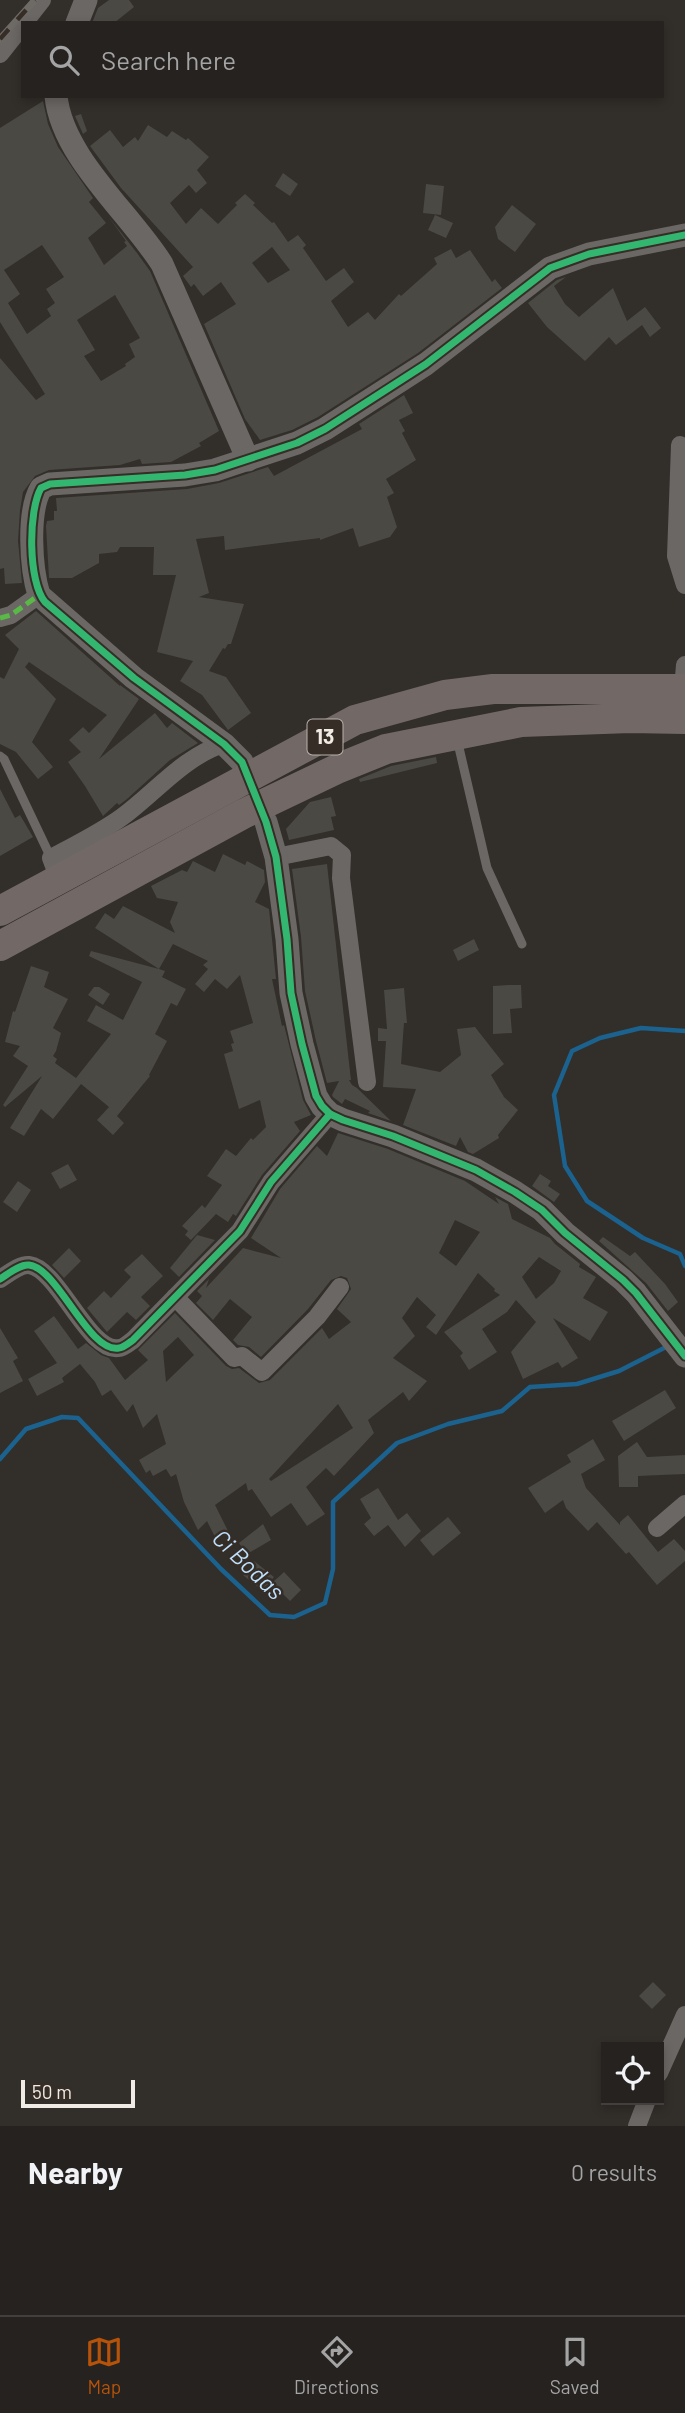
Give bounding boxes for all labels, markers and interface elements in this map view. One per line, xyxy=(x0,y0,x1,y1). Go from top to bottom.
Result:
search box xyxy=(21,21,664,98)
icon: search xyxy=(45,41,83,79)
text: Search here xyxy=(101,44,236,75)
road number: 13 xyxy=(308,720,342,754)
water label: Ci Bodas xyxy=(207,1523,291,1605)
map controls xyxy=(601,2042,664,2105)
button: locate xyxy=(601,2042,664,2105)
scale bar xyxy=(21,2077,135,2109)
text: 50 m xyxy=(32,2080,72,2103)
text: Nearby xyxy=(28,2154,123,2190)
text: 0 results xyxy=(571,2158,657,2186)
tab: Map xyxy=(85,2333,123,2398)
tab: Directions xyxy=(294,2333,379,2398)
tab: Saved xyxy=(550,2333,600,2398)

